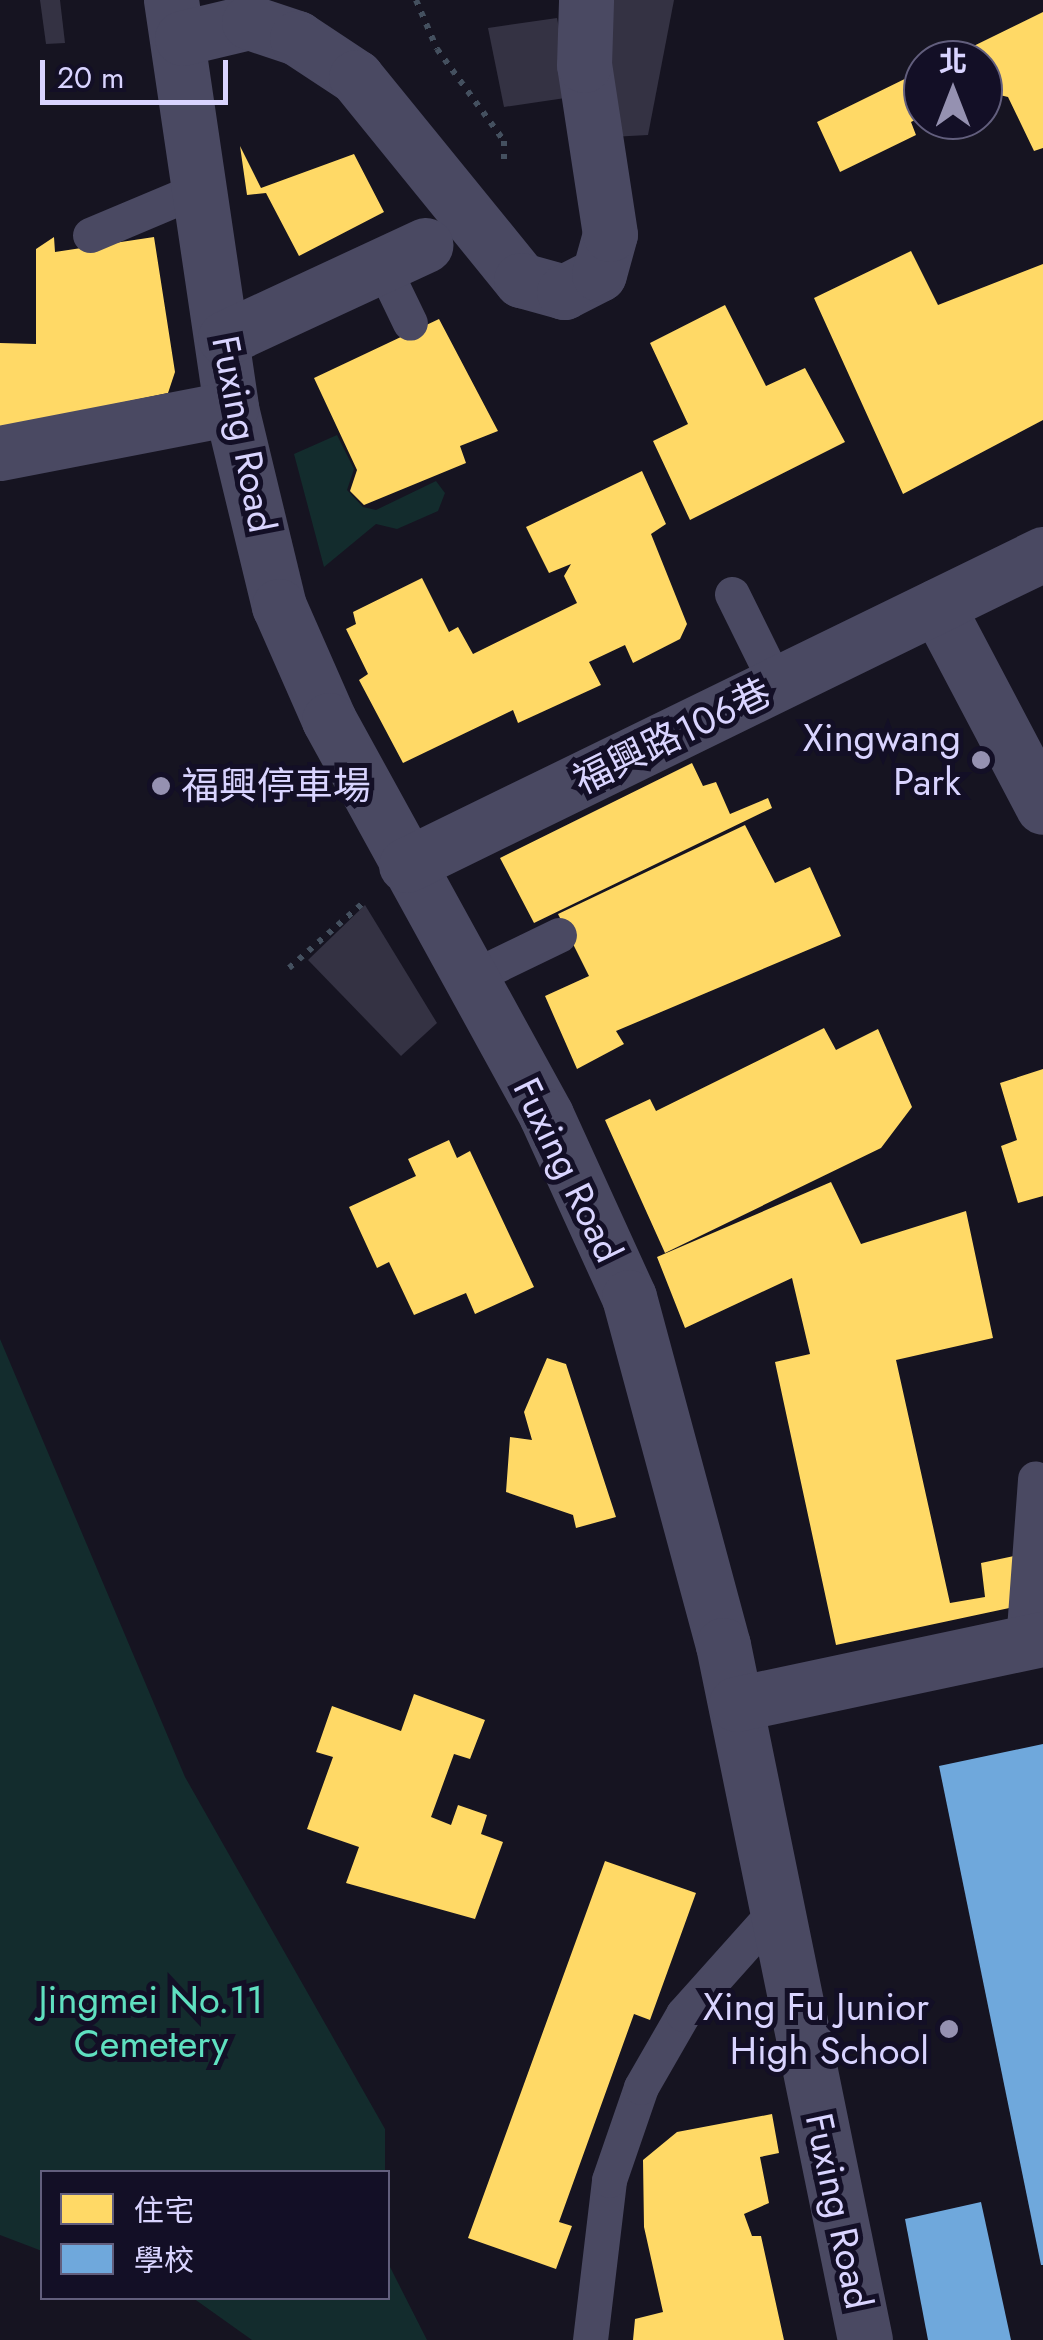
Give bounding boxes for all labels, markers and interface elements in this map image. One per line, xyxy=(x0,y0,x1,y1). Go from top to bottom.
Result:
scale bar xyxy=(45,40,232,102)
north arrow xyxy=(903,40,1003,140)
text: 北 xyxy=(939,41,967,82)
text: 20 m xyxy=(57,56,124,99)
street label: Fuxing Road xyxy=(203,332,285,536)
street label: 福興路106巷 xyxy=(566,669,778,803)
place label: Xingwang Park xyxy=(803,715,961,804)
marker: Xingwang Park xyxy=(970,749,992,771)
place label: 福興停車場 xyxy=(181,763,371,809)
marker: 福興停車場 xyxy=(150,775,172,797)
street label: Fuxing Road xyxy=(504,1071,632,1269)
park label: Jingmei No.11 Cemetery xyxy=(39,1977,263,2066)
place label: Xing Fu Junior High School xyxy=(703,1984,929,2074)
marker: Xing Fu Junior High School xyxy=(938,2018,960,2040)
street label: Fuxing Road xyxy=(796,2109,882,2313)
legend xyxy=(40,2170,390,2300)
text: 住宅 xyxy=(134,2189,194,2232)
text: 學校 xyxy=(134,2239,194,2282)

